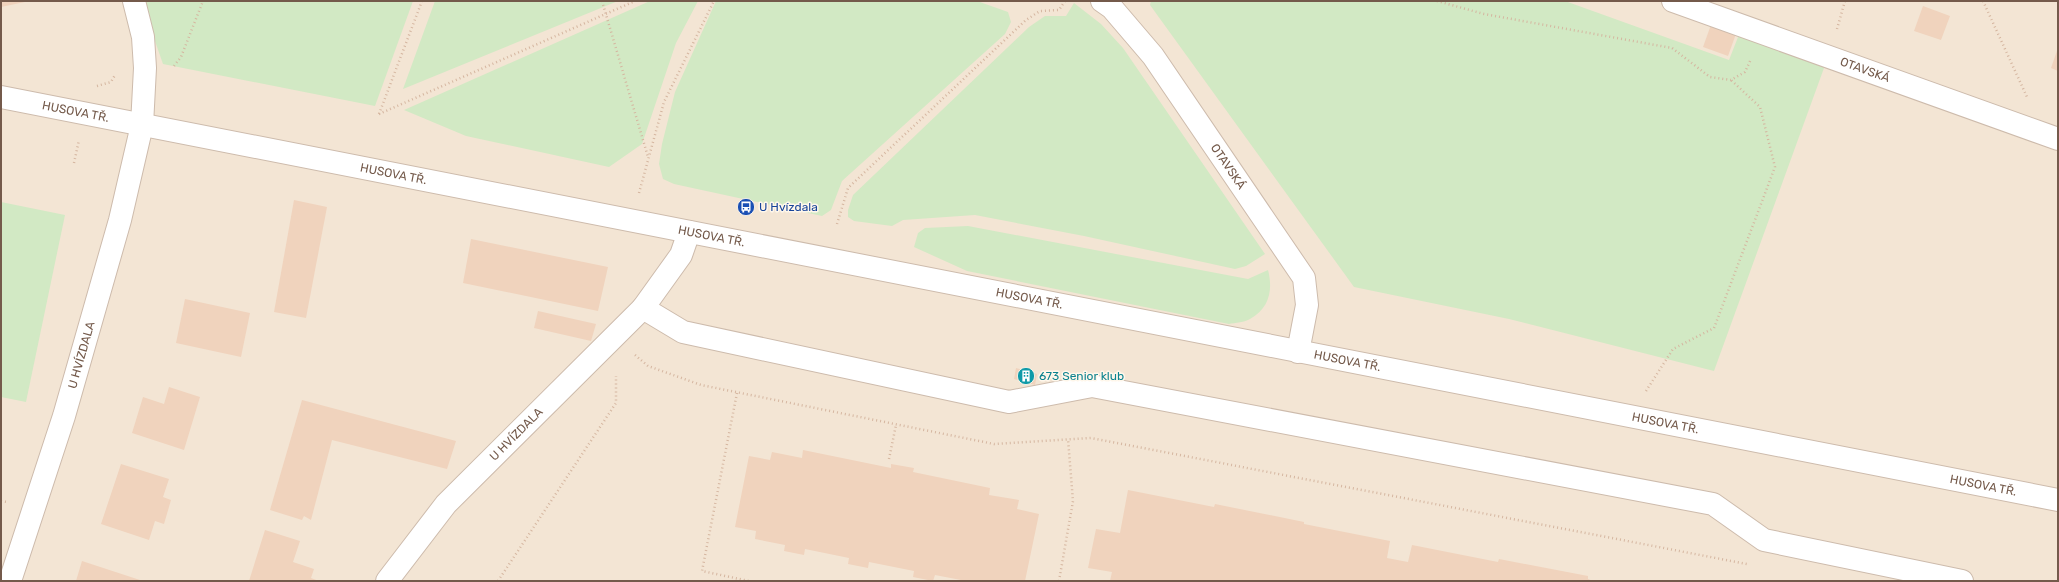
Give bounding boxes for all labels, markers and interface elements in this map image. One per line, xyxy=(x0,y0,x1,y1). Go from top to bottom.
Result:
street label: OTAVSKÁ xyxy=(1838,55,1892,85)
street label: HUSOVA TŘ. xyxy=(41,98,110,125)
street label: OTAVSKÁ xyxy=(1208,141,1249,192)
street label: HUSOVA TŘ. xyxy=(359,161,428,187)
bus stop icon: U Hvízdala xyxy=(736,197,756,217)
place label: U Hvízdala xyxy=(759,200,818,214)
street label: HUSOVA TŘ. xyxy=(677,223,746,250)
street label: HUSOVA TŘ. xyxy=(995,285,1064,312)
street label: U HVÍZDALA xyxy=(65,320,98,390)
street label: HUSOVA TŘ. xyxy=(1313,347,1382,374)
building icon: 673 Senior klub xyxy=(1016,366,1036,386)
place label: 673 Senior klub xyxy=(1039,369,1124,383)
street label: U HVÍZDALA xyxy=(487,405,546,464)
street label: HUSOVA TŘ. xyxy=(1631,410,1700,436)
street label: HUSOVA TŘ. xyxy=(1949,472,2018,499)

